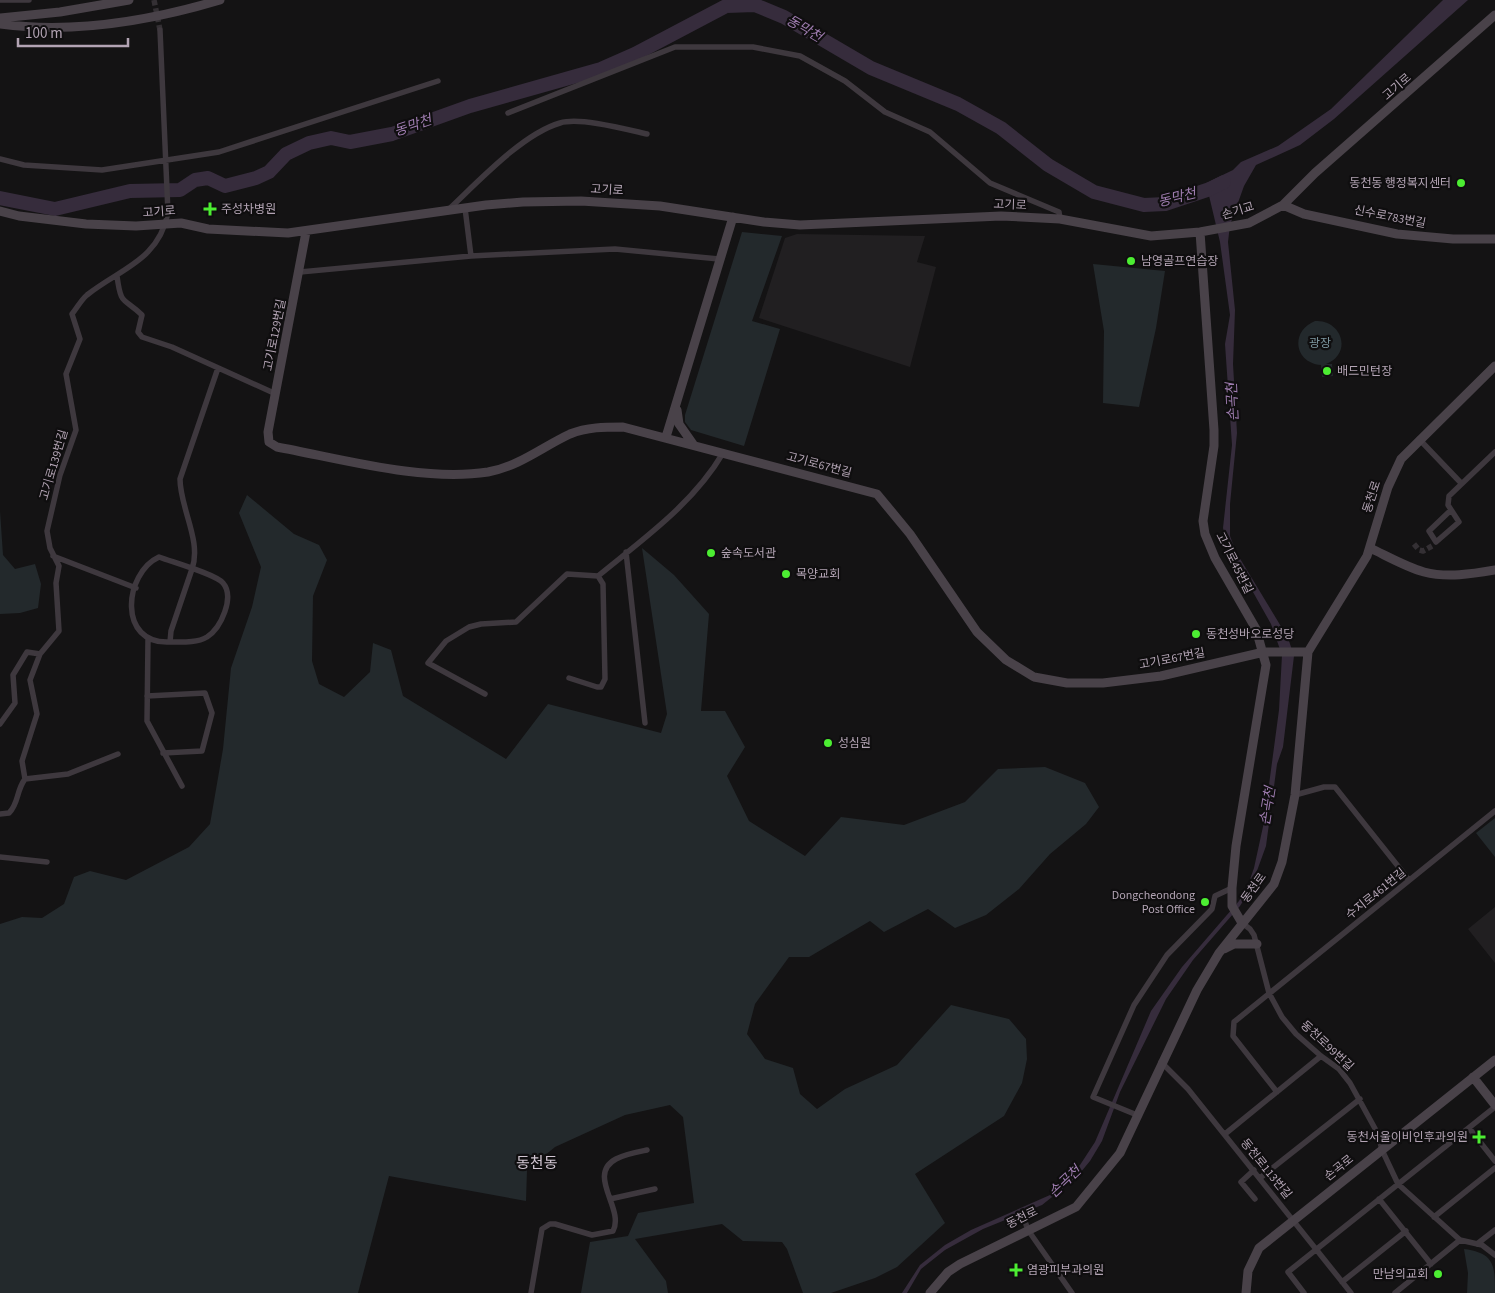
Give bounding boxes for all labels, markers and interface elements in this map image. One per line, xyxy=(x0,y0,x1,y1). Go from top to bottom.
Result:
water label: 동막천 xyxy=(782,11,827,48)
scale bar xyxy=(18,15,128,47)
text: 100 m xyxy=(25,23,63,44)
street label: 고기로 xyxy=(1379,70,1415,104)
water label: 동막천 xyxy=(391,110,436,142)
place label: 동천동 행정복지센터 xyxy=(1349,175,1451,192)
marker: 동천동 행정복지센터 xyxy=(1455,177,1467,189)
street label: 고기로 xyxy=(590,181,624,199)
water label: 동막천 xyxy=(1156,183,1199,212)
street label: 고기로 xyxy=(993,196,1027,214)
street label: 손기교 xyxy=(1220,198,1256,224)
place label: 주성차병원 xyxy=(221,201,276,218)
street label: 고기로 xyxy=(142,202,176,222)
marker: 주성차병원 xyxy=(203,202,217,216)
street label: 신수로783번길 xyxy=(1353,202,1427,232)
place label: 남영골프연습장 xyxy=(1141,253,1218,270)
marker: 남영골프연습장 xyxy=(1125,255,1137,267)
street label: 고기로129번길 xyxy=(260,298,290,372)
park label: 광장 xyxy=(1309,335,1331,352)
place label: 배드민턴장 xyxy=(1337,363,1392,380)
marker: 배드민턴장 xyxy=(1321,365,1333,377)
water label: 손곡천 xyxy=(1222,381,1244,422)
street label: 고기로139번길 xyxy=(36,428,72,502)
street label: 고기로67번길 xyxy=(784,448,854,482)
street label: 동천로 xyxy=(1359,479,1385,515)
street label: 고기로45번길 xyxy=(1211,529,1257,597)
place label: 숲속도서관 xyxy=(721,545,776,562)
marker: 숲속도서관 xyxy=(705,547,717,559)
place label: 목양교회 xyxy=(796,566,840,583)
marker: 목양교회 xyxy=(780,568,792,580)
place label: 동천성바오로성당 xyxy=(1206,626,1294,643)
marker: 동천성바오로성당 xyxy=(1190,628,1202,640)
street label: 고기로67번길 xyxy=(1137,644,1207,674)
place label: 성심원 xyxy=(838,735,871,752)
marker: 성심원 xyxy=(822,737,834,749)
water label: 손곡천 xyxy=(1255,784,1281,827)
street label: 수지로461번길 xyxy=(1342,864,1410,924)
street label: 동천로 xyxy=(1237,870,1271,906)
place label: Dongcheondong Post Office xyxy=(1112,887,1195,918)
marker: Dongcheondong Post Office xyxy=(1199,896,1211,908)
street label: 동천로99번길 xyxy=(1297,1017,1357,1075)
place label: 동천서울이비인후과의원 xyxy=(1347,1129,1468,1146)
marker: 동천서울이비인후과의원 xyxy=(1472,1130,1486,1144)
street label: 동천로113번길 xyxy=(1236,1135,1296,1203)
street label: 손곡로 xyxy=(1321,1151,1357,1185)
district label: 동천동 xyxy=(516,1153,558,1174)
water label: 손곡천 xyxy=(1044,1161,1087,1203)
street label: 동천로 xyxy=(1003,1203,1041,1233)
place label: 염광피부과의원 xyxy=(1027,1262,1104,1279)
marker: 염광피부과의원 xyxy=(1009,1263,1023,1277)
place label: 만남의교회 xyxy=(1373,1266,1428,1283)
marker: 만남의교회 xyxy=(1432,1268,1444,1280)

